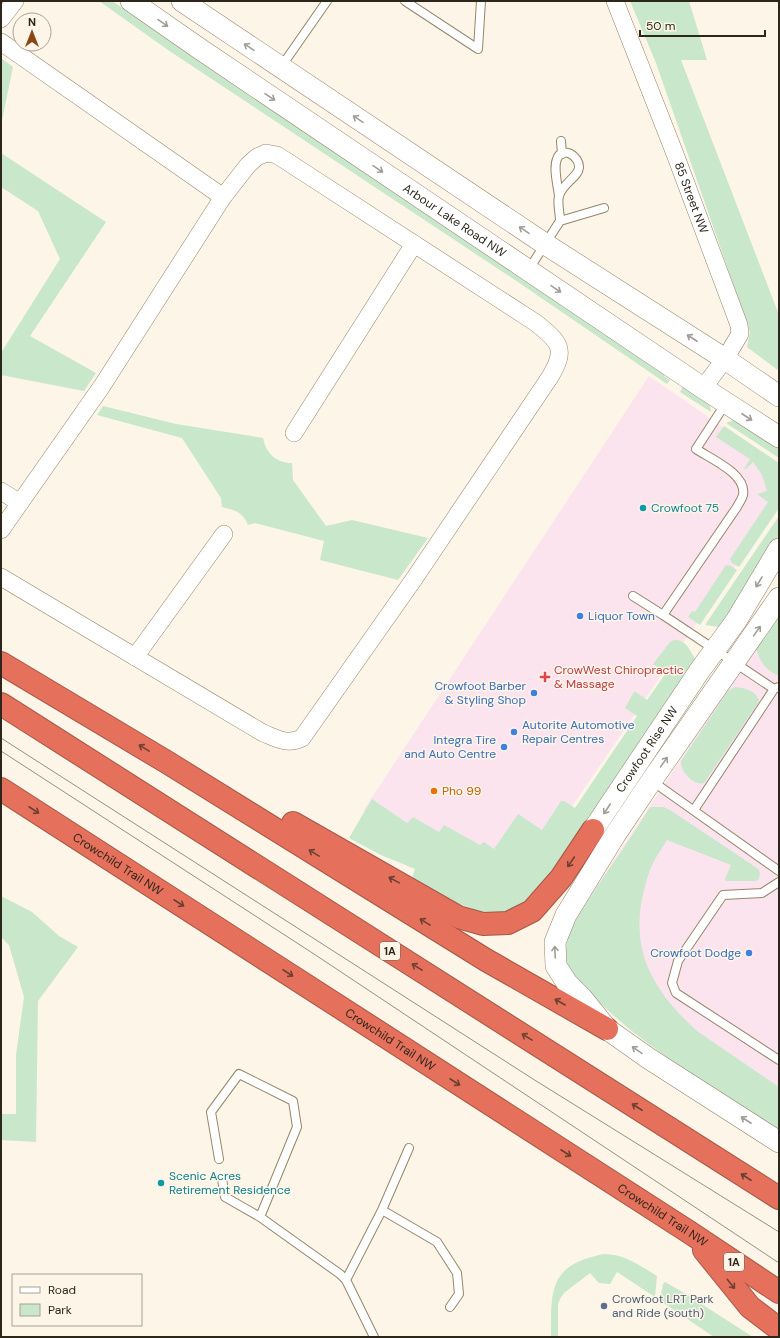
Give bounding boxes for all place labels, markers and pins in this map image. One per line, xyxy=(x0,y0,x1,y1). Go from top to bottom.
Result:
place label: Crowfoot 75 xyxy=(651,500,719,516)
marker: Crowfoot 75 xyxy=(638,503,648,513)
place label: Liquor Town xyxy=(588,608,655,624)
marker: Liquor Town xyxy=(575,611,585,621)
place label: CrowWest Chiropractic & Massage xyxy=(554,662,684,692)
marker: CrowWest Chiropractic & Massage xyxy=(539,671,551,683)
place label: Crowfoot Barber & Styling Shop xyxy=(434,678,527,708)
marker: Crowfoot Barber & Styling Shop xyxy=(529,688,539,698)
place label: Autorite Automotive Repair Centres xyxy=(522,717,635,747)
marker: Autorite Automotive Repair Centres xyxy=(509,727,519,737)
place label: Integra Tire and Auto Centre xyxy=(404,732,496,762)
marker: Integra Tire and Auto Centre xyxy=(499,742,509,752)
place label: Pho 99 xyxy=(442,783,481,799)
marker: Pho 99 xyxy=(429,786,439,796)
place label: Crowfoot Dodge xyxy=(650,945,741,961)
marker: Crowfoot Dodge xyxy=(744,948,754,958)
place label: Scenic Acres Retirement Residence xyxy=(169,1168,291,1198)
marker: Scenic Acres Retirement Residence xyxy=(156,1178,166,1188)
place label: Crowfoot LRT Park and Ride (south) xyxy=(612,1291,714,1321)
marker: Crowfoot LRT Park and Ride (south) xyxy=(599,1301,609,1311)

